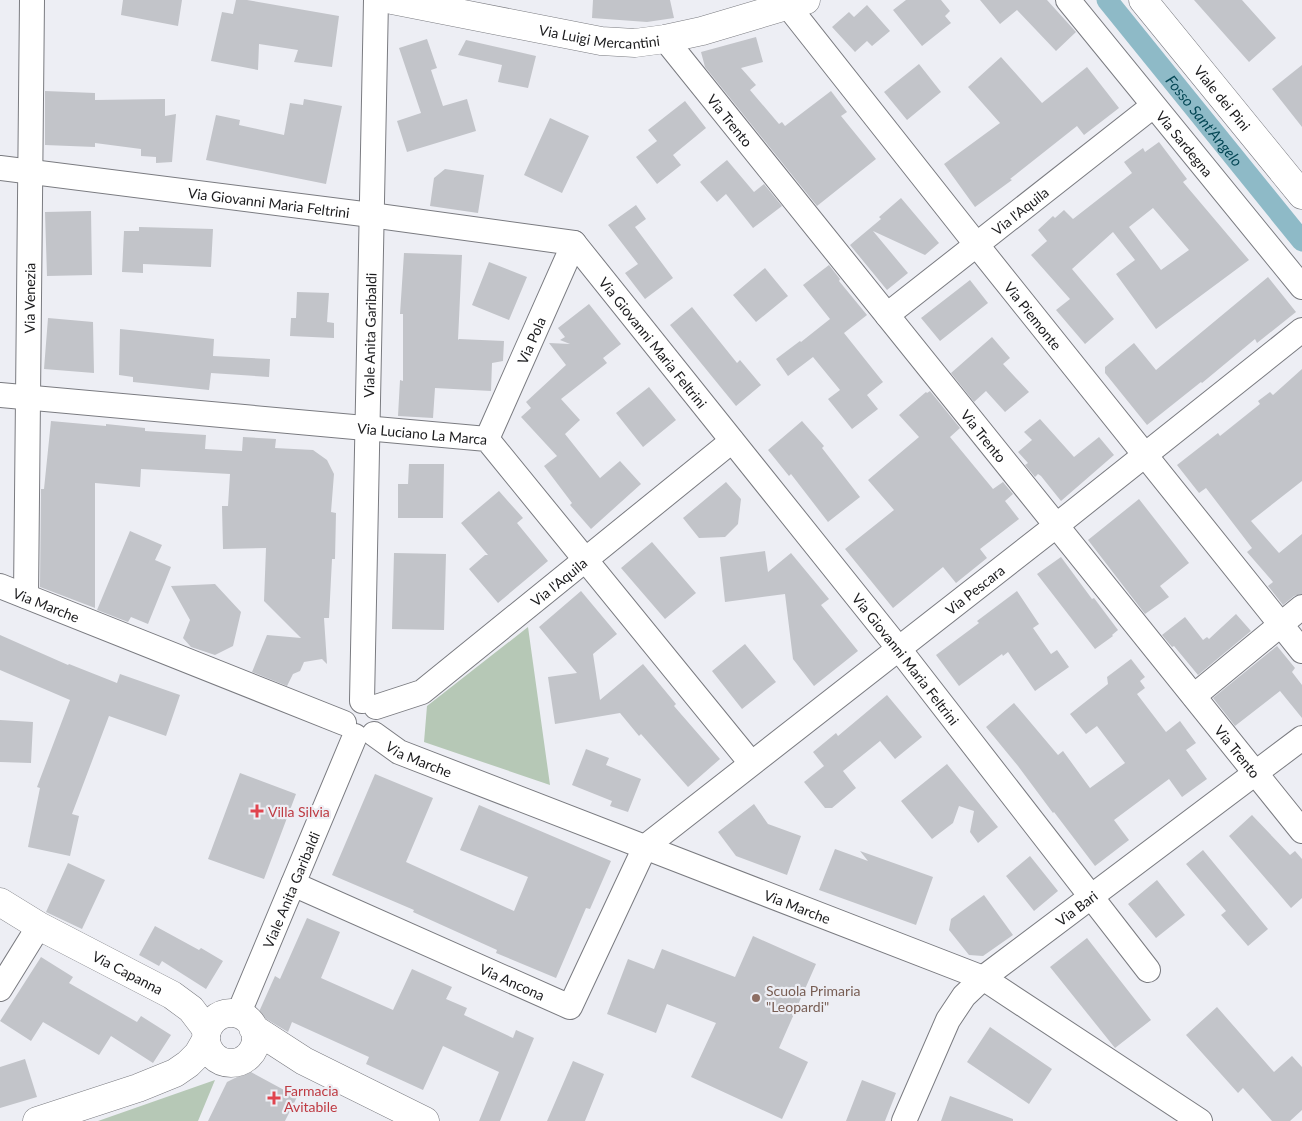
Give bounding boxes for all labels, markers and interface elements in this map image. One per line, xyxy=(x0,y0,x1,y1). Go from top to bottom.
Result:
street label: Via Luigi Mercantini xyxy=(538,21,661,52)
street label: Viale dei Pini xyxy=(1191,62,1254,134)
water label: Fosso Sant'Angelo xyxy=(1162,71,1247,170)
street label: Via Trento xyxy=(704,90,756,150)
street label: Via Sardegna xyxy=(1153,107,1217,180)
street label: Via Giovanni Maria Feltrini xyxy=(187,183,351,221)
street label: Via l'Aquila xyxy=(988,183,1052,238)
street label: Via Venezia xyxy=(20,263,38,333)
street label: Viale Anita Garibaldi xyxy=(360,272,379,398)
street label: Via Giovanni Maria Feltrini xyxy=(596,273,711,411)
street label: Via Piemonte xyxy=(1001,278,1066,353)
street label: Via Pola xyxy=(513,314,549,366)
street label: Via Trento xyxy=(958,406,1010,465)
street label: Via Luciano La Marca xyxy=(357,419,488,447)
street label: Via l'Aquila xyxy=(527,554,590,609)
street label: Via Pescara xyxy=(941,561,1008,618)
street label: Via Marche xyxy=(11,584,82,625)
street label: Via Giovanni Maria Feltrini xyxy=(849,590,963,728)
street label: Via Trento xyxy=(1212,721,1264,781)
street label: Via Marche xyxy=(383,737,454,780)
place label: Villa Silvia xyxy=(268,803,330,820)
marker: Villa Silvia xyxy=(250,804,264,818)
street label: Viale Anita Garibaldi xyxy=(259,829,323,950)
street label: Via Marche xyxy=(762,886,833,927)
street label: Via Bari xyxy=(1052,887,1101,929)
street label: Via Capanna xyxy=(90,947,166,997)
street label: Via Ancona xyxy=(477,960,548,1003)
place label: Scuola Primaria "Leopardi" xyxy=(766,982,860,1015)
marker: Scuola Primaria "Leopardi" xyxy=(750,992,762,1004)
place label: Farmacia Avitabile xyxy=(284,1082,338,1115)
marker: Farmacia Avitabile xyxy=(268,1092,280,1104)

